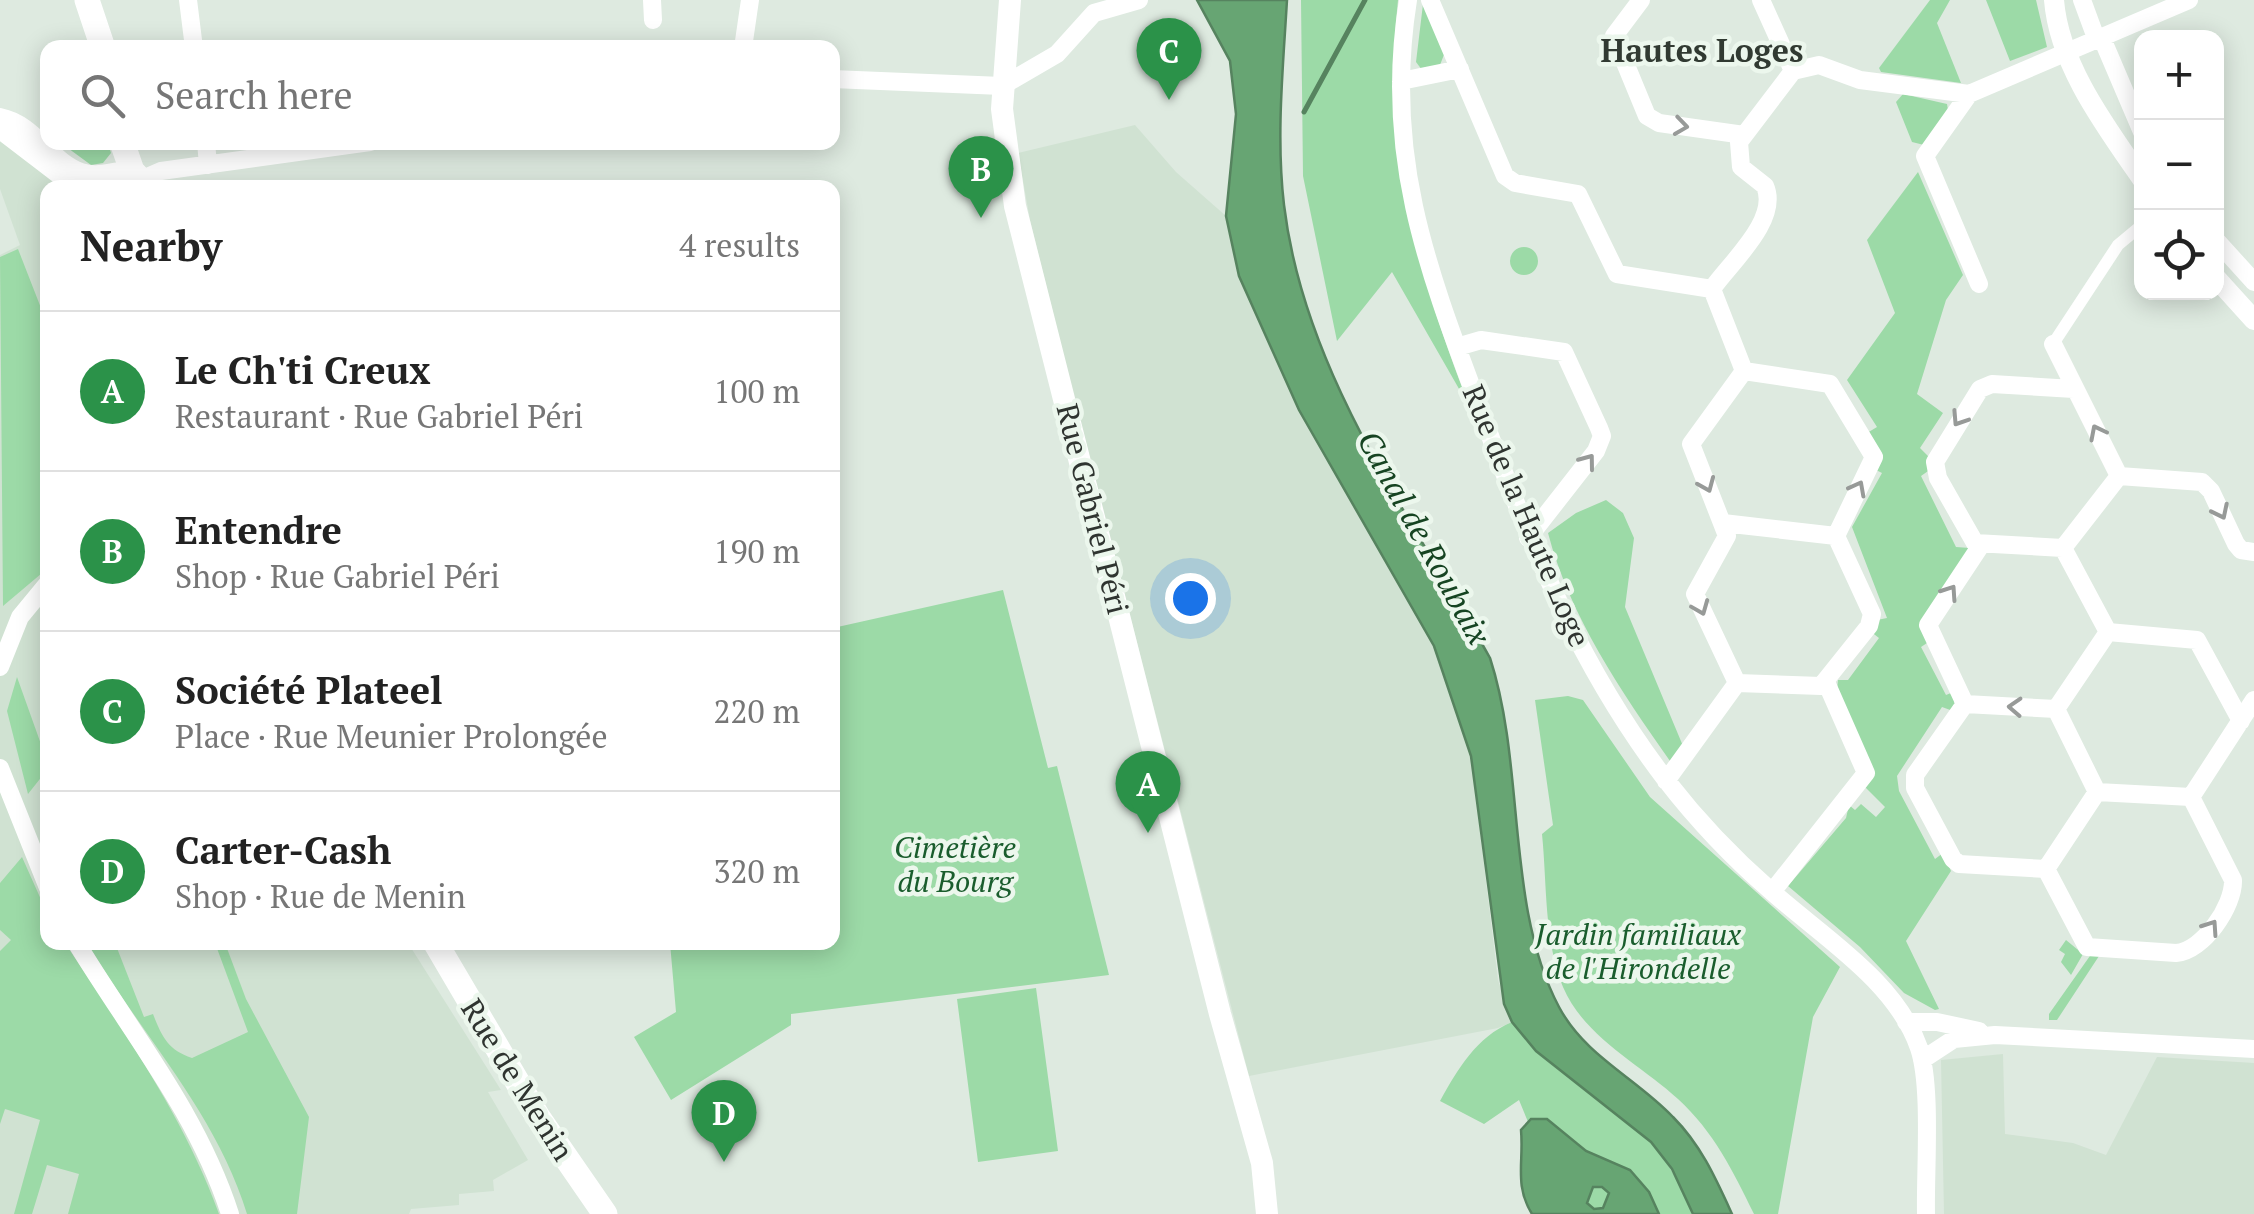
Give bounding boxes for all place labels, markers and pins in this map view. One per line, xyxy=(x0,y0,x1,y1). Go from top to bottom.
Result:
pin: C xyxy=(1136,18,1202,100)
pin: B xyxy=(948,136,1014,218)
pin: A xyxy=(1116,750,1180,833)
pin: D xyxy=(692,1080,756,1162)

